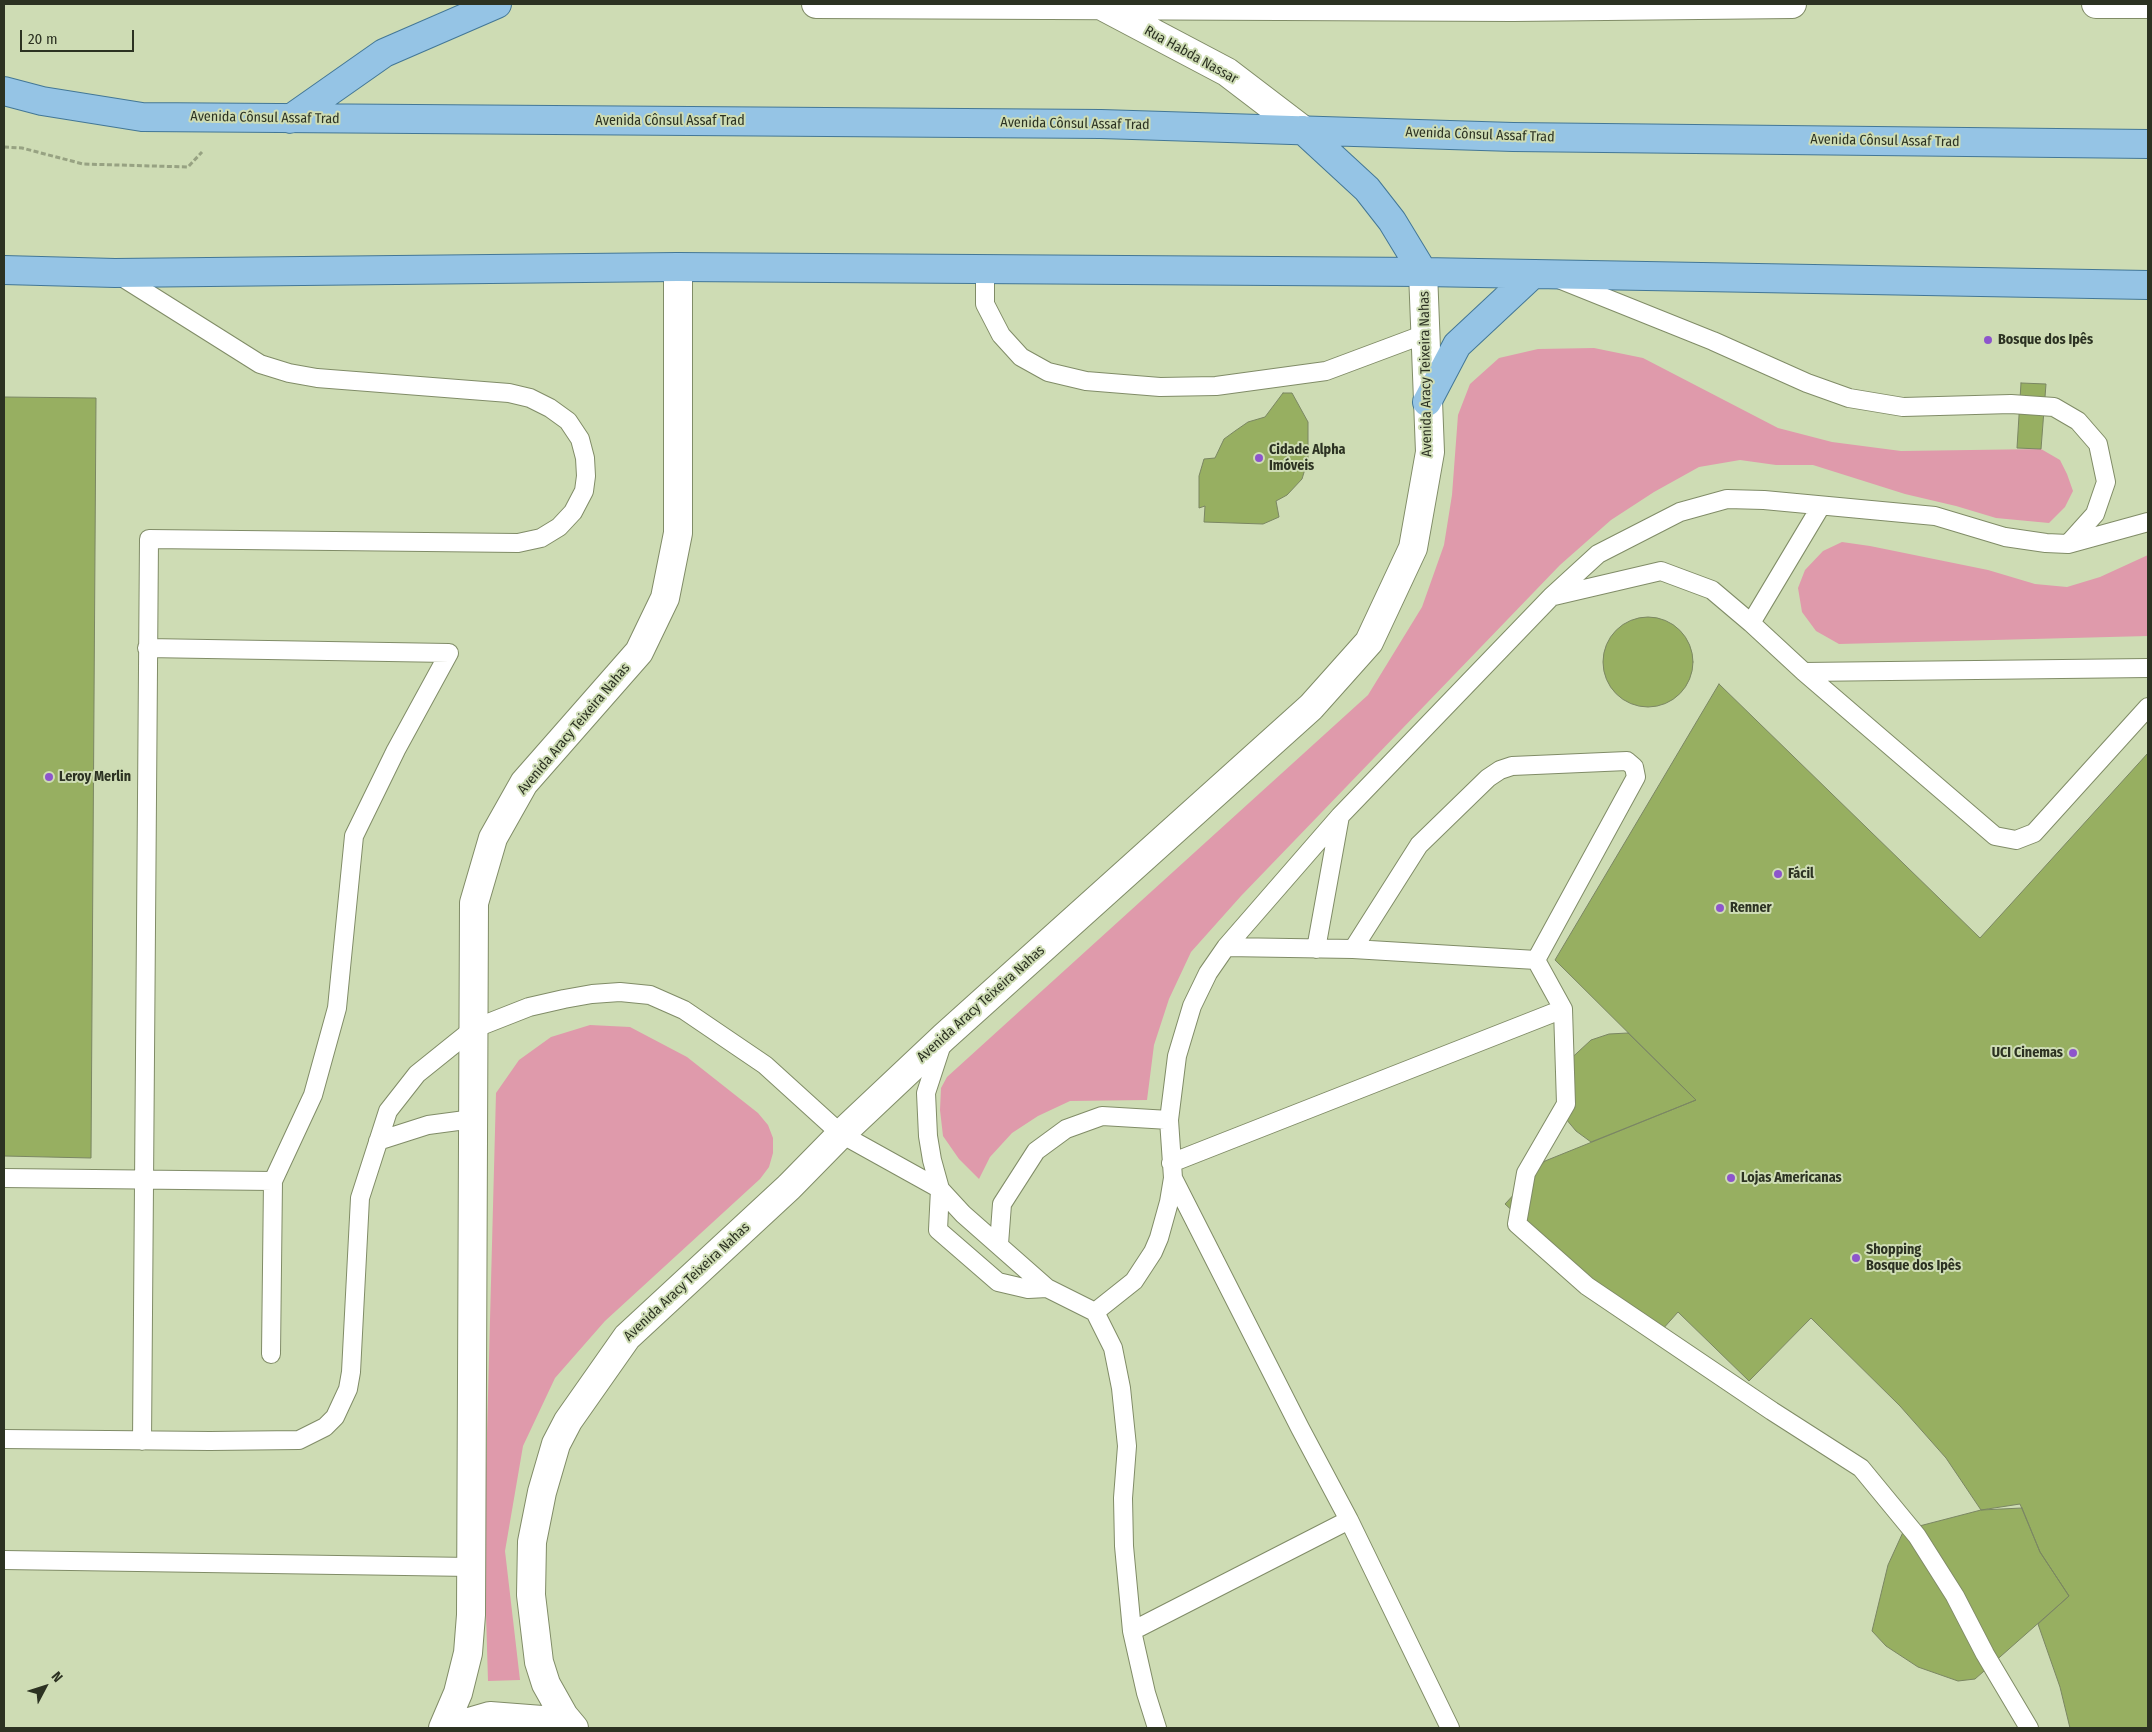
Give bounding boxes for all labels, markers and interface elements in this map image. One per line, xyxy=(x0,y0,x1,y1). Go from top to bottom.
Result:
scale bar xyxy=(22,20,136,52)
street label: Rua Habda Nassar xyxy=(1141,22,1241,88)
text: 20 m xyxy=(28,30,58,48)
street label: Avenida Cônsul Assaf Trad xyxy=(190,108,340,128)
street label: Avenida Cônsul Assaf Trad xyxy=(595,113,745,129)
street label: Avenida Cônsul Assaf Trad xyxy=(1000,114,1150,134)
street label: Avenida Cônsul Assaf Trad xyxy=(1405,124,1555,146)
street label: Avenida Cônsul Assaf Trad xyxy=(1810,131,1960,151)
street label: Avenida Aracy Teixeira Nahas xyxy=(1416,291,1436,457)
place label: Bosque dos Ipês xyxy=(1998,332,2093,348)
marker: Bosque dos Ipês xyxy=(1982,334,1994,346)
place label: Cidade Alpha Imóveis xyxy=(1269,442,1346,474)
marker: Cidade Alpha Imóveis xyxy=(1253,452,1265,464)
street label: Avenida Aracy Teixeira Nahas xyxy=(514,660,634,798)
place label: Leroy Merlin xyxy=(59,769,131,785)
marker: Leroy Merlin xyxy=(43,771,55,783)
place label: Fácil xyxy=(1788,866,1814,882)
marker: Fácil xyxy=(1772,868,1784,880)
place label: Renner xyxy=(1730,900,1772,916)
marker: Renner xyxy=(1714,902,1726,914)
street label: Avenida Aracy Teixeira Nahas xyxy=(914,942,1048,1066)
place label: UCI Cinemas xyxy=(1992,1045,2063,1061)
marker: UCI Cinemas xyxy=(2067,1047,2079,1059)
place label: Lojas Americanas xyxy=(1741,1170,1842,1186)
marker: Lojas Americanas xyxy=(1725,1172,1737,1184)
street label: Avenida Aracy Teixeira Nahas xyxy=(621,1219,753,1345)
place label: Shopping Bosque dos Ipês xyxy=(1866,1242,1961,1274)
marker: Shopping Bosque dos Ipês xyxy=(1850,1252,1862,1264)
north arrow xyxy=(20,1662,70,1712)
text: N xyxy=(48,1668,66,1686)

